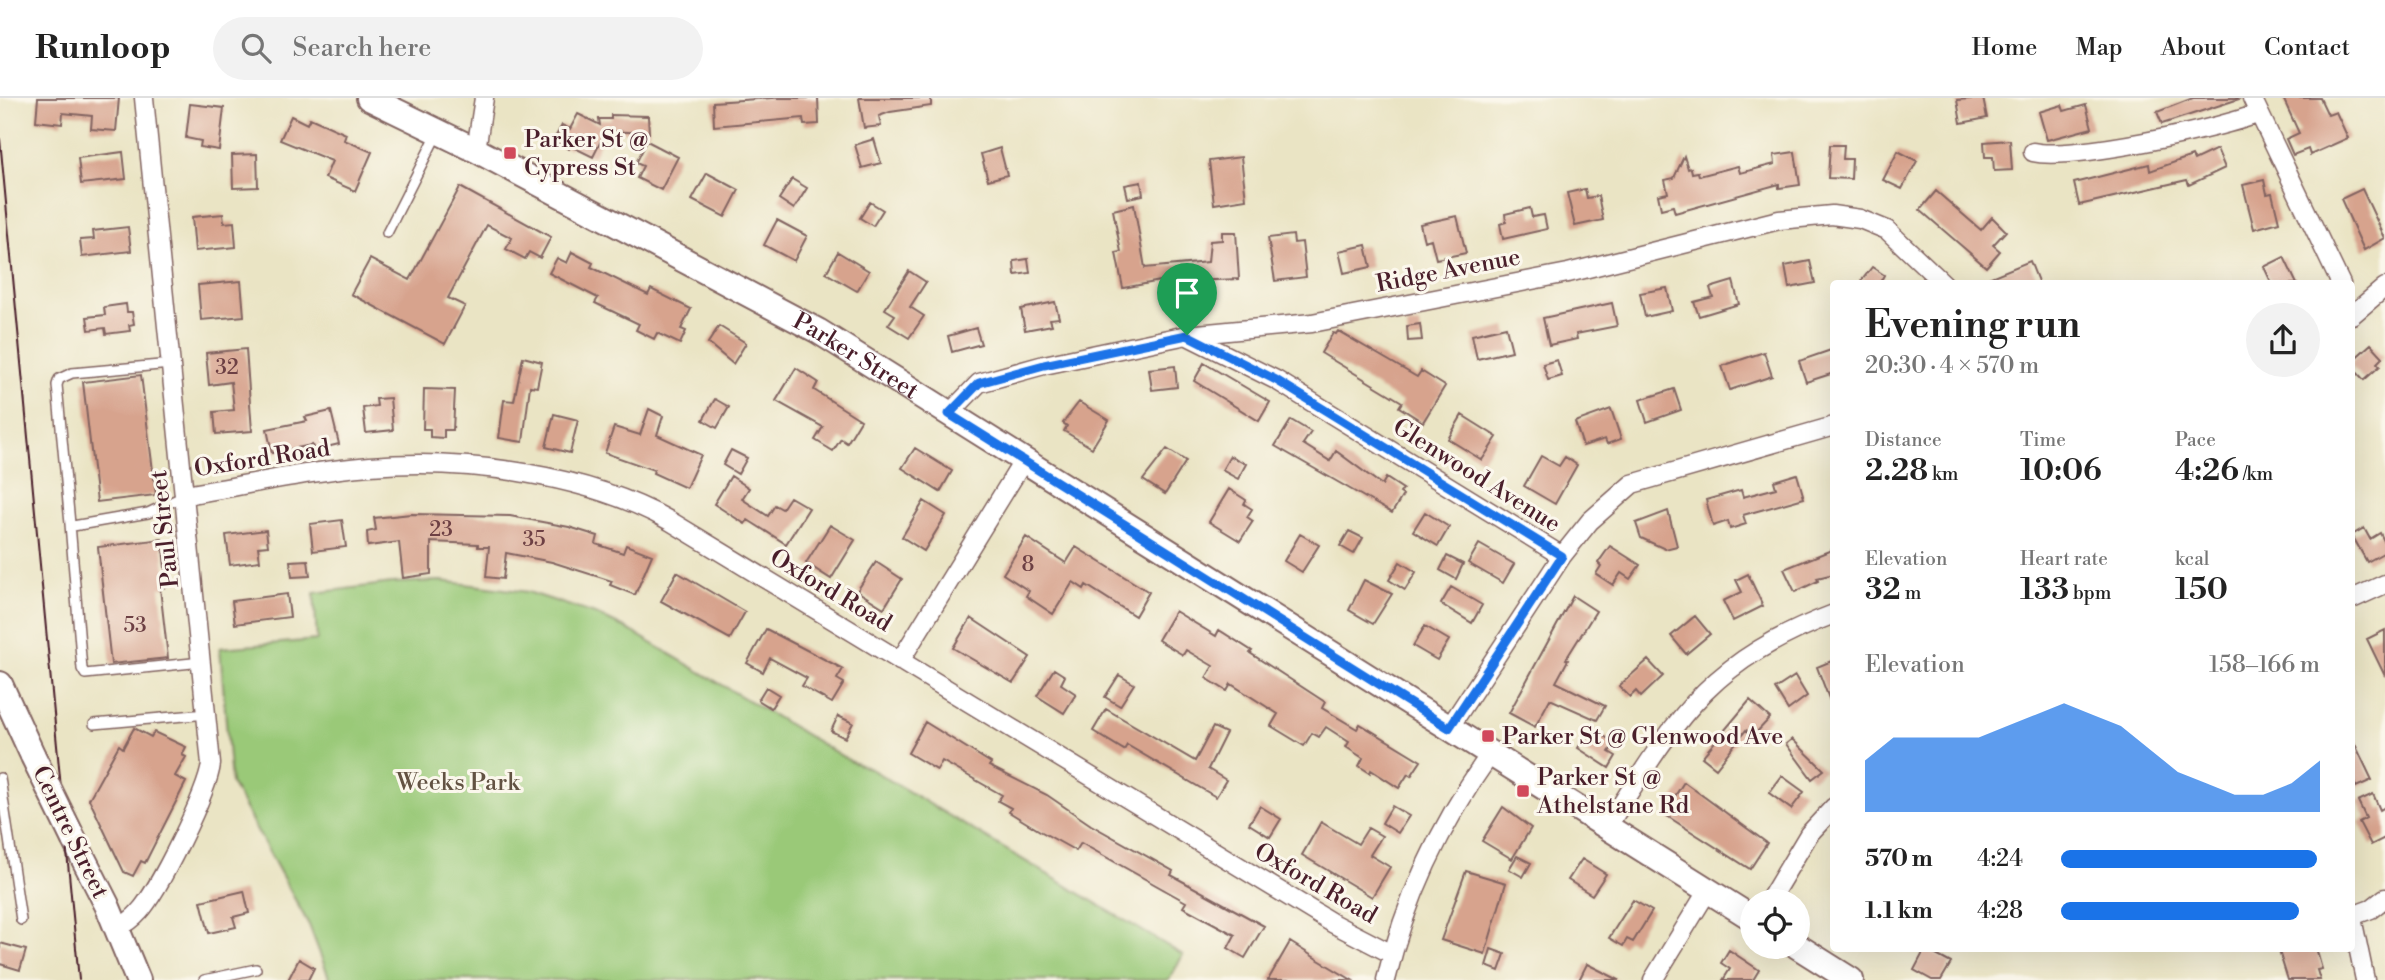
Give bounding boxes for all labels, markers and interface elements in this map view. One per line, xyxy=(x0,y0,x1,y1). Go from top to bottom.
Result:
search box xyxy=(213,17,703,80)
text: Runloop xyxy=(35,28,171,69)
icon: search xyxy=(237,29,275,67)
text: Search here xyxy=(293,32,431,64)
text: Home xyxy=(1972,33,2037,63)
text: Map xyxy=(2075,33,2123,63)
text: About xyxy=(2161,33,2226,63)
text: Contact xyxy=(2264,33,2350,63)
place label: Parker St @ Cypress St xyxy=(524,125,648,183)
marker: Parker St @ Cypress St xyxy=(502,145,518,161)
street label: Ridge Avenue xyxy=(1373,242,1523,300)
pin xyxy=(1157,263,1217,335)
icon: arrive xyxy=(1168,274,1206,312)
text: Evening run xyxy=(1865,302,2080,349)
button: share xyxy=(2246,303,2320,377)
street label: Parker Street xyxy=(787,306,924,407)
text: 20:30 · 4 × 570 m xyxy=(1865,352,2039,380)
house number: 32 xyxy=(215,355,239,381)
street label: Glenwood Avenue xyxy=(1387,412,1566,539)
text: Distance xyxy=(1865,428,1942,452)
text: Time xyxy=(2020,428,2066,452)
text: Pace xyxy=(2175,428,2216,452)
street label: Oxford Road xyxy=(192,433,333,485)
text: 2.28 xyxy=(1865,452,1928,490)
text: 10:06 xyxy=(2020,452,2102,490)
text: 4:26 xyxy=(2175,452,2239,490)
text: km xyxy=(1928,462,1959,486)
text: /km xyxy=(2239,462,2273,486)
street label: Paul Street xyxy=(144,468,186,589)
house number: 23 xyxy=(429,517,453,543)
house number: 35 xyxy=(522,527,546,553)
street label: Oxford Road xyxy=(764,543,897,639)
text: Elevation xyxy=(1865,547,1947,571)
text: Heart rate xyxy=(2020,547,2108,571)
text: kcal xyxy=(2175,547,2209,571)
house number: 8 xyxy=(1022,552,1034,578)
text: 32 xyxy=(1865,571,1901,609)
text: 133 xyxy=(2020,571,2069,609)
text: 150 xyxy=(2175,571,2228,609)
text: m xyxy=(1901,581,1921,605)
text: bpm xyxy=(2069,581,2111,605)
house number: 53 xyxy=(123,613,147,639)
text: Elevation xyxy=(1865,651,1965,679)
text: 158–166 m xyxy=(2209,651,2320,679)
place label: Parker St @ Glenwood Ave xyxy=(1502,722,1783,752)
marker: Parker St @ Glenwood Ave xyxy=(1480,728,1496,744)
street label: Centre Street xyxy=(25,761,115,904)
place label: Parker St @ Athelstane Rd xyxy=(1536,763,1689,821)
park label: Weeks Park xyxy=(395,768,521,798)
marker: Parker St @ Athelstane Rd xyxy=(1515,783,1531,799)
street label: Oxford Road xyxy=(1249,837,1383,931)
text: 570 m xyxy=(1865,845,1933,873)
text: 4:24 xyxy=(1977,845,2023,873)
map controls xyxy=(1740,889,1810,959)
button: locate xyxy=(1740,889,1810,959)
text: 1.1 km xyxy=(1865,897,1933,925)
text: 4:28 xyxy=(1977,897,2023,925)

